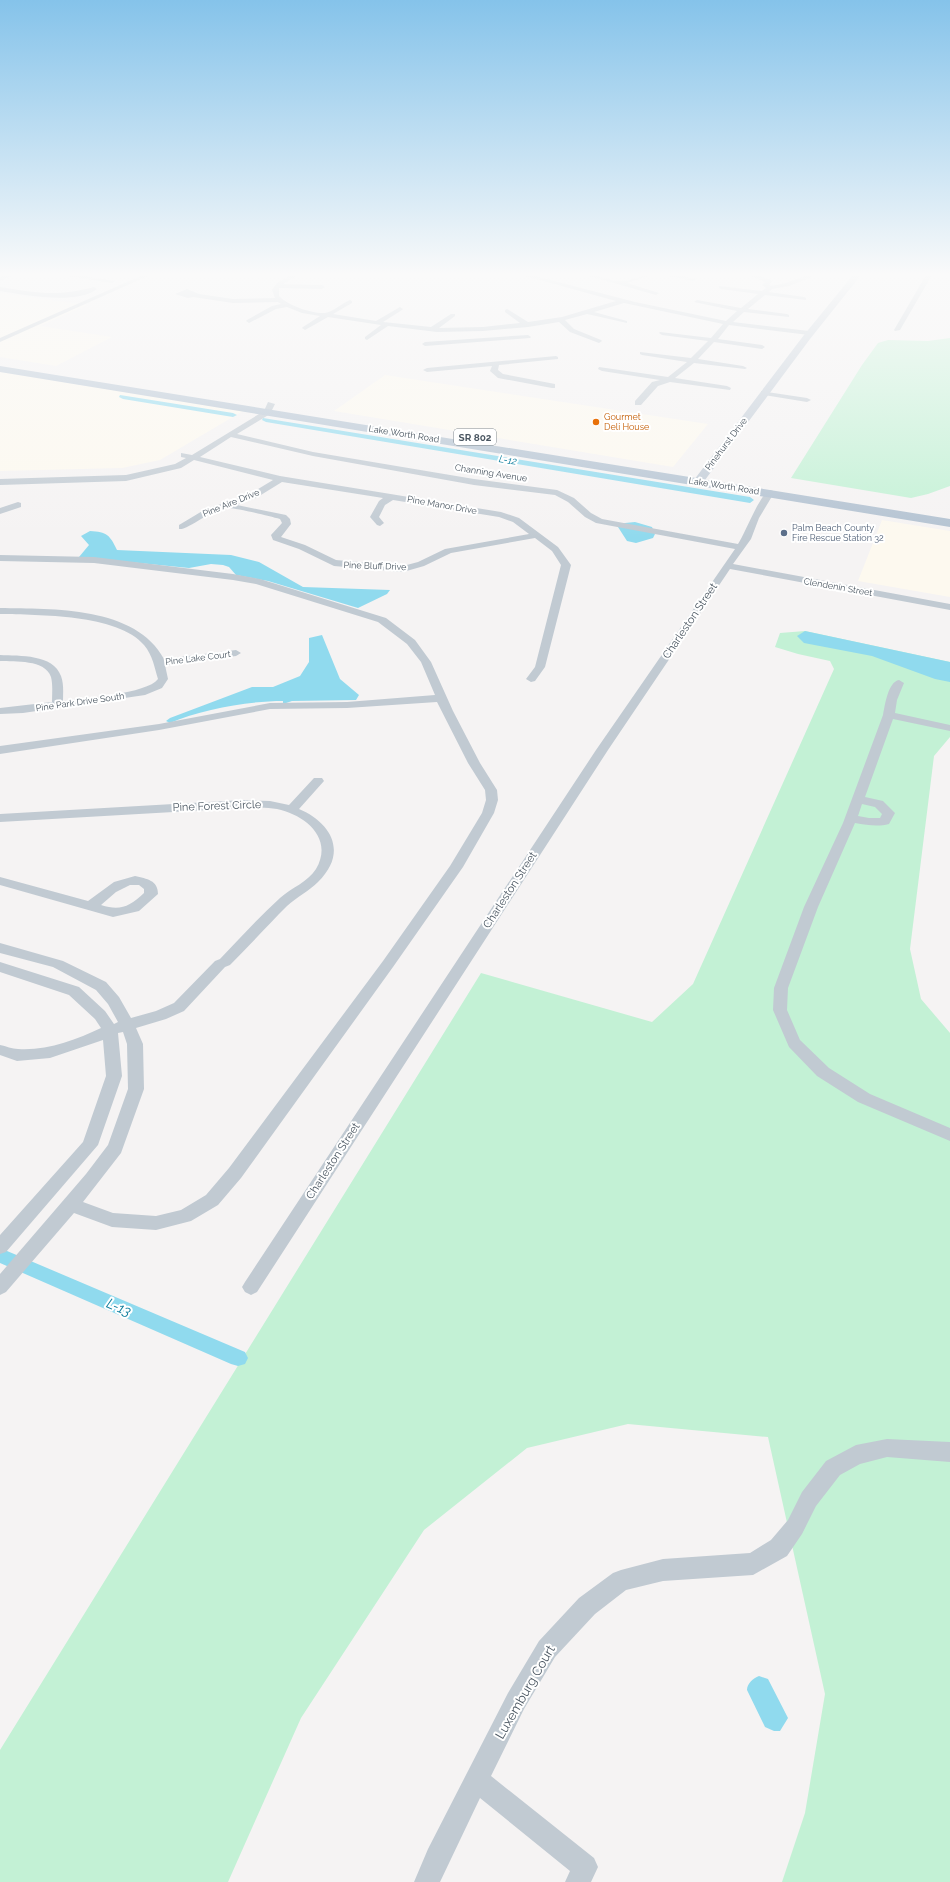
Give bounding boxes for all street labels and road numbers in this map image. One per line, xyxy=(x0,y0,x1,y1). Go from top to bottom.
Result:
street label: Pinehurst Drive xyxy=(703,415,749,472)
street label: Lake Worth Road xyxy=(368,423,440,445)
road number: SR 802 xyxy=(454,429,496,445)
street label: Channing Avenue xyxy=(454,462,529,484)
street label: Lake Worth Road xyxy=(688,475,760,497)
street label: Pine Aire Drive xyxy=(201,487,261,519)
street label: Pine Manor Drive xyxy=(406,494,478,516)
street label: Pine Bluff Drive xyxy=(343,560,407,572)
street label: Clendenin Street xyxy=(803,576,873,598)
street label: Charleston Street xyxy=(660,580,720,661)
street label: Pine Lake Court xyxy=(165,649,231,667)
street label: Pine Park Drive South xyxy=(35,691,125,713)
street label: Pine Forest Circle xyxy=(172,798,262,814)
street label: Charleston Street xyxy=(480,849,540,931)
street label: Charleston Street xyxy=(303,1120,363,1202)
street label: Luxemburg Court xyxy=(492,1642,558,1742)

